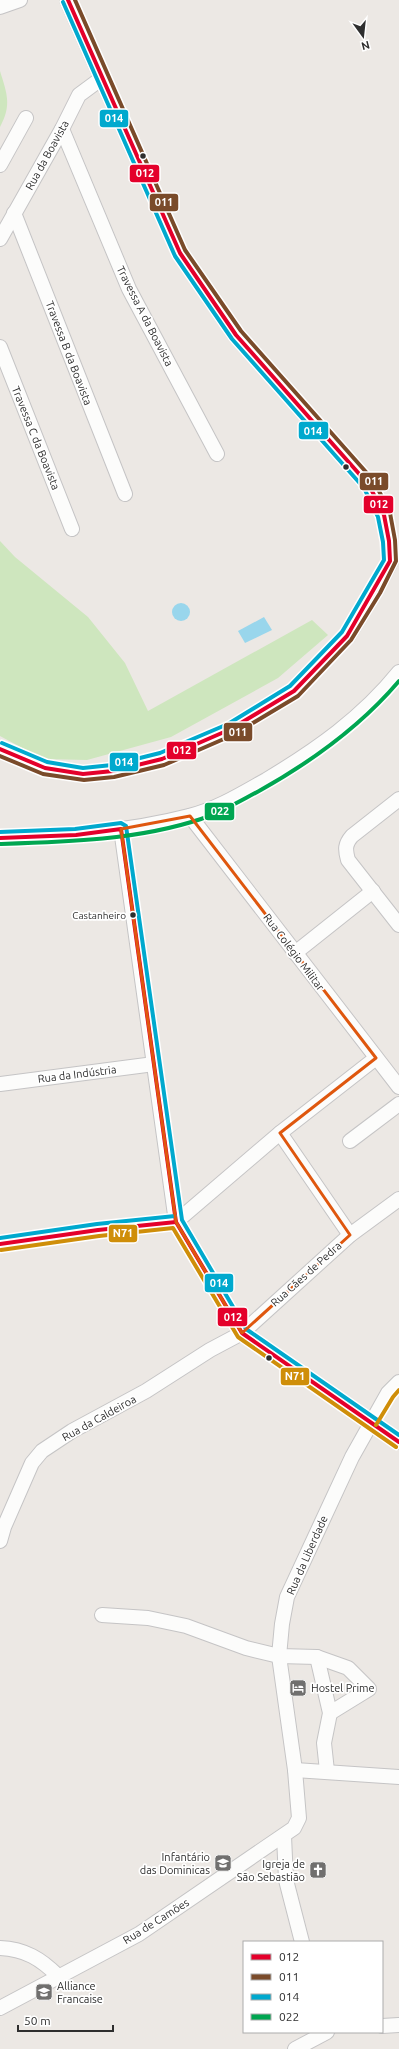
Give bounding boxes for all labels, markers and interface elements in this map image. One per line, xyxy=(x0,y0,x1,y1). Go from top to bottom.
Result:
north arrow xyxy=(343,16,383,56)
text: N xyxy=(360,39,371,53)
line badge: 014 xyxy=(99,109,129,128)
text: 014 xyxy=(105,112,123,124)
street label: Rua da Boavista xyxy=(23,118,71,192)
unlabelled marker xyxy=(138,151,148,161)
line badge: 012 xyxy=(129,164,160,183)
text: 012 xyxy=(136,167,154,179)
line badge: 011 xyxy=(149,193,179,212)
text: 011 xyxy=(155,196,173,208)
street label: Travessa A da Boavista xyxy=(115,264,175,368)
street label: Travessa B da Boavista xyxy=(44,299,94,407)
street label: Travessa C da Boavista xyxy=(10,385,62,491)
line badge: 014 xyxy=(298,421,329,440)
text: 014 xyxy=(304,425,322,437)
unlabelled marker xyxy=(341,462,351,472)
line badge: 011 xyxy=(359,472,389,491)
text: 011 xyxy=(365,475,383,487)
line badge: 012 xyxy=(363,495,394,514)
text: 012 xyxy=(370,498,388,510)
line badge: 011 xyxy=(223,722,253,742)
text: 011 xyxy=(229,726,247,738)
line badge: 012 xyxy=(166,741,197,760)
text: 012 xyxy=(173,744,191,756)
line badge: 014 xyxy=(109,752,139,772)
text: 014 xyxy=(115,756,133,768)
line badge: 022 xyxy=(204,802,235,821)
text: 022 xyxy=(211,805,229,817)
place label: Castanheiro xyxy=(72,910,126,921)
marker: Castanheiro xyxy=(128,910,138,920)
street label: Rua Colégio Militar xyxy=(261,911,327,994)
street label: Rua da Indústria xyxy=(37,1063,117,1085)
line badge: N71 xyxy=(108,1224,138,1243)
text: N71 xyxy=(113,1227,133,1239)
street label: Rua Cães de Pedra xyxy=(268,1239,344,1309)
line badge: 014 xyxy=(204,1273,234,1293)
text: 014 xyxy=(210,1277,228,1289)
line badge: 012 xyxy=(217,1307,248,1327)
text: 012 xyxy=(224,1311,242,1323)
unlabelled marker xyxy=(264,1353,274,1363)
line badge: N71 xyxy=(280,1367,310,1386)
text: N71 xyxy=(285,1370,305,1382)
street label: Rua da Caldeiroa xyxy=(60,1393,138,1443)
street label: Rua da Liberdade xyxy=(284,1514,330,1596)
hotel icon: Hostel Prime xyxy=(288,1678,308,1698)
place label: Hostel Prime xyxy=(311,1682,375,1694)
place label: Infantário das Dominicas xyxy=(140,1851,210,1876)
school or university icon: Infantário das Dominicas xyxy=(213,1853,233,1873)
place label: Igreja de São Sebastião xyxy=(237,1858,305,1883)
church icon: Igreja de São Sebastião xyxy=(308,1860,328,1880)
street label: Rua de Camões xyxy=(121,1896,191,1946)
legend xyxy=(243,1941,383,2033)
text: 012 xyxy=(279,1950,299,1963)
text: 011 xyxy=(279,1970,299,1983)
place label: Alliance Francaise xyxy=(57,1980,103,2005)
school or university icon: Alliance Francaise xyxy=(34,1982,54,2002)
text: 014 xyxy=(279,1990,300,2003)
scale bar xyxy=(18,2007,113,2033)
text: 022 xyxy=(279,2010,299,2023)
text: 50 m xyxy=(24,2014,51,2027)

